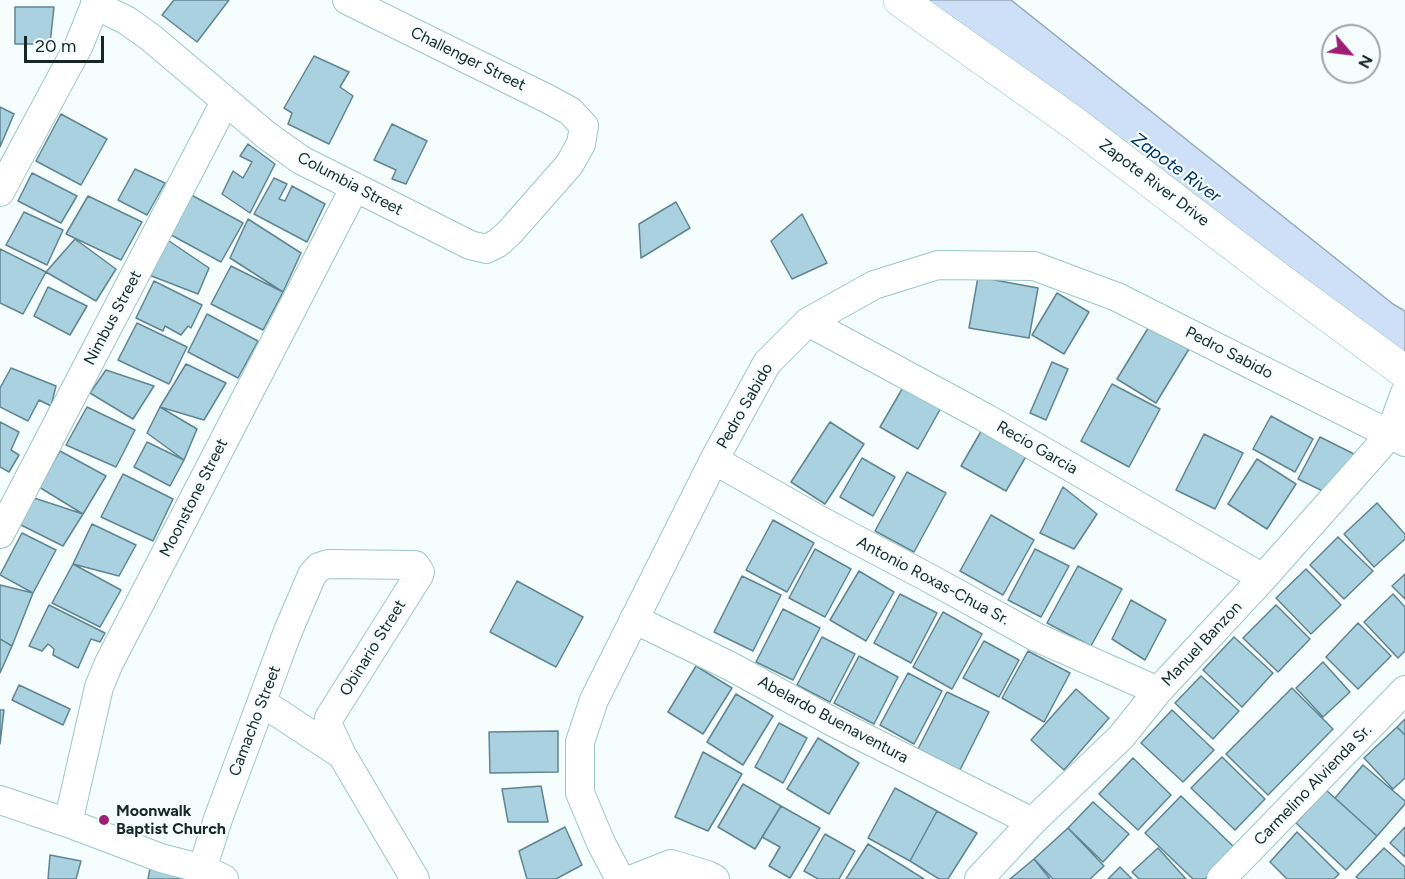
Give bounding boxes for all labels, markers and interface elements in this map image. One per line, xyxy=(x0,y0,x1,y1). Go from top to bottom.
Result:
street label: Challenger Street xyxy=(407,23,529,95)
scale bar xyxy=(27,24,106,62)
north arrow xyxy=(1321,24,1381,84)
text: 20 m xyxy=(35,35,76,57)
text: N xyxy=(1354,52,1377,72)
water label: Zapote River xyxy=(1127,128,1225,208)
street label: Zapote River Drive xyxy=(1095,135,1213,231)
street label: Columbia Street xyxy=(294,148,406,220)
street label: Nimbus Street xyxy=(80,267,146,369)
street label: Pedro Sabido xyxy=(1182,323,1276,383)
street label: Pedro Sabido xyxy=(713,360,777,452)
street label: Recio Garcia xyxy=(993,417,1081,479)
street label: Moonstone Street xyxy=(156,436,232,560)
street label: Antonio Roxas-Chua Sr. xyxy=(853,533,1013,629)
street label: Obinario Street xyxy=(336,596,410,700)
street label: Manuel Banzon xyxy=(1158,598,1246,690)
street label: Camacho Street xyxy=(225,663,285,779)
street label: Abelardo Buenaventura xyxy=(755,672,911,768)
street label: Carmelino Alvienda Sr. xyxy=(1250,720,1376,850)
place label: Moonwalk Baptist Church xyxy=(116,801,226,839)
marker: Moonwalk Baptist Church xyxy=(97,813,111,827)

